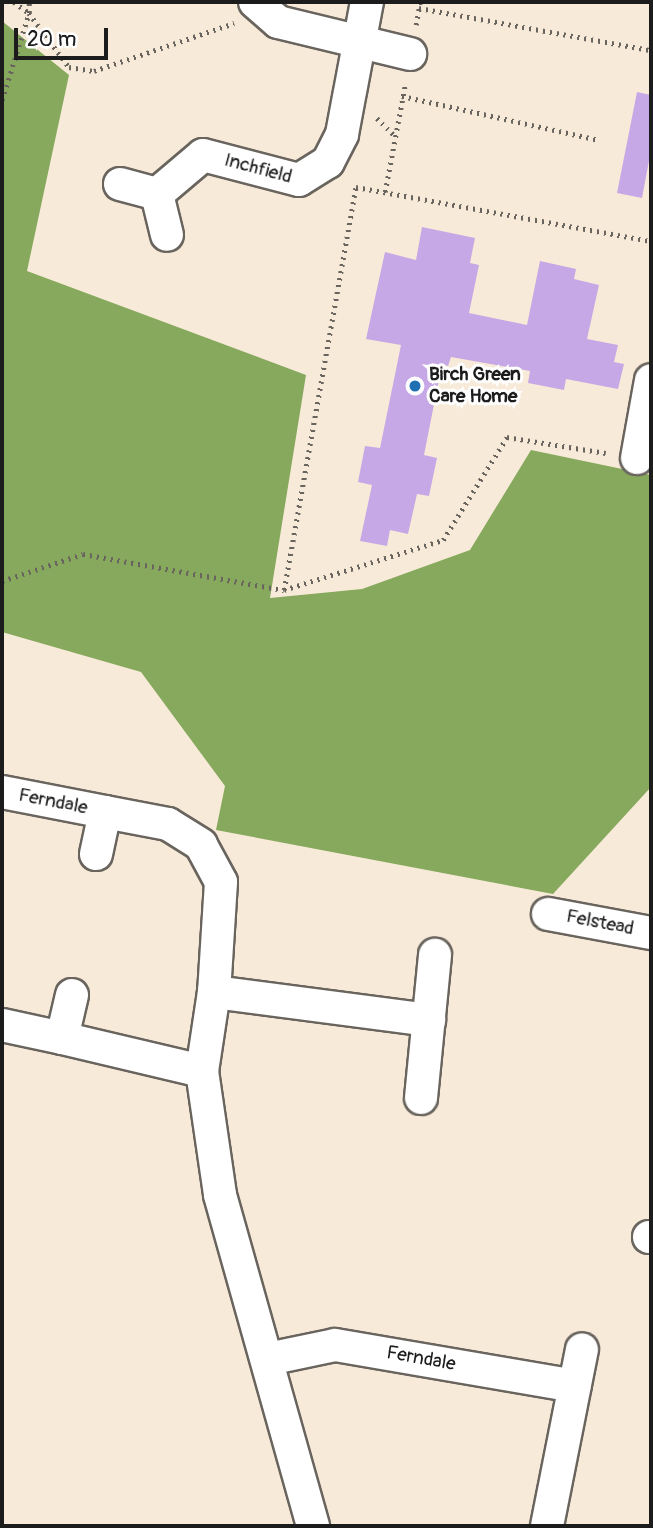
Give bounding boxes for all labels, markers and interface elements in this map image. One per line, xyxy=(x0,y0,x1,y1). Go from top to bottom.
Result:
scale bar xyxy=(18,14,112,58)
text: 20 m xyxy=(27,26,76,53)
street label: Inchfield xyxy=(222,149,294,189)
place label: Birch Green Care Home xyxy=(429,364,521,408)
marker: Birch Green Care Home xyxy=(407,378,423,394)
street label: Ferndale xyxy=(17,784,89,820)
street label: Felstead xyxy=(564,905,636,941)
street label: Ferndale xyxy=(385,1342,457,1376)

